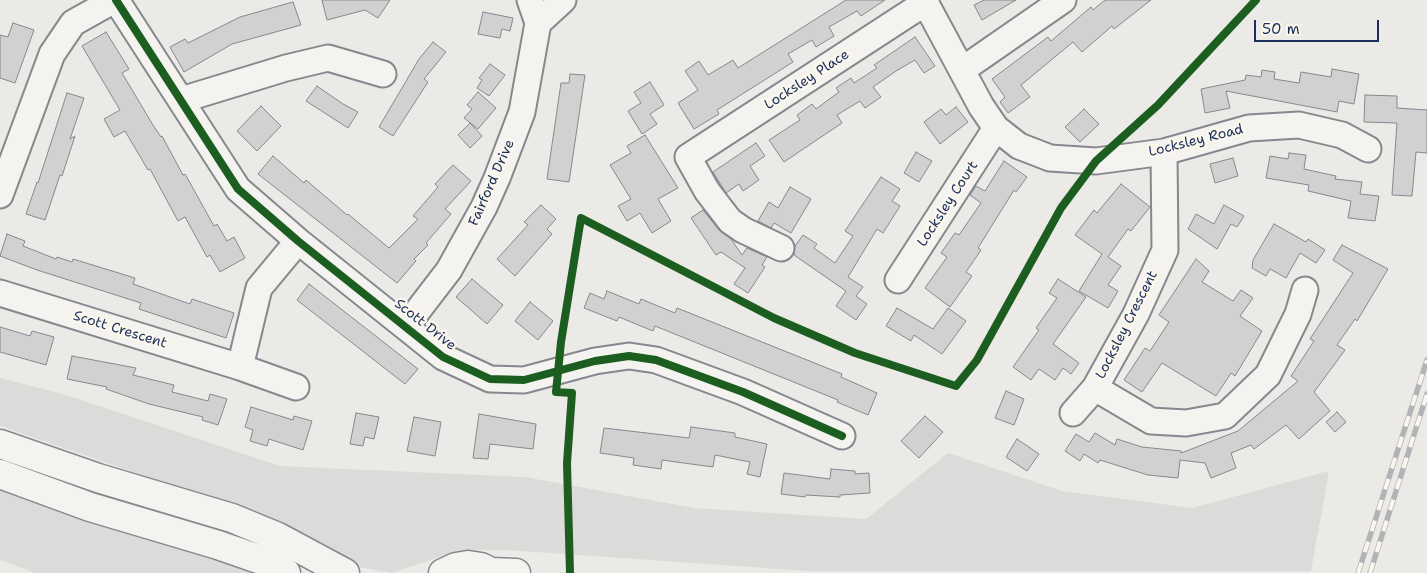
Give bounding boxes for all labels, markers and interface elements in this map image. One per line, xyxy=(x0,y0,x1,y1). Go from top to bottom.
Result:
scale bar xyxy=(1257,10,1382,42)
text: 50 m xyxy=(1262,19,1300,39)
street label: Locksley Place xyxy=(762,46,852,114)
street label: Locksley Road xyxy=(1147,121,1245,161)
street label: Fairford Drive xyxy=(465,137,519,229)
street label: Locksley Court xyxy=(914,158,982,250)
street label: Locksley Crescent xyxy=(1092,268,1162,382)
street label: Scott Drive xyxy=(391,296,459,354)
street label: Scott Crescent xyxy=(71,308,169,352)

